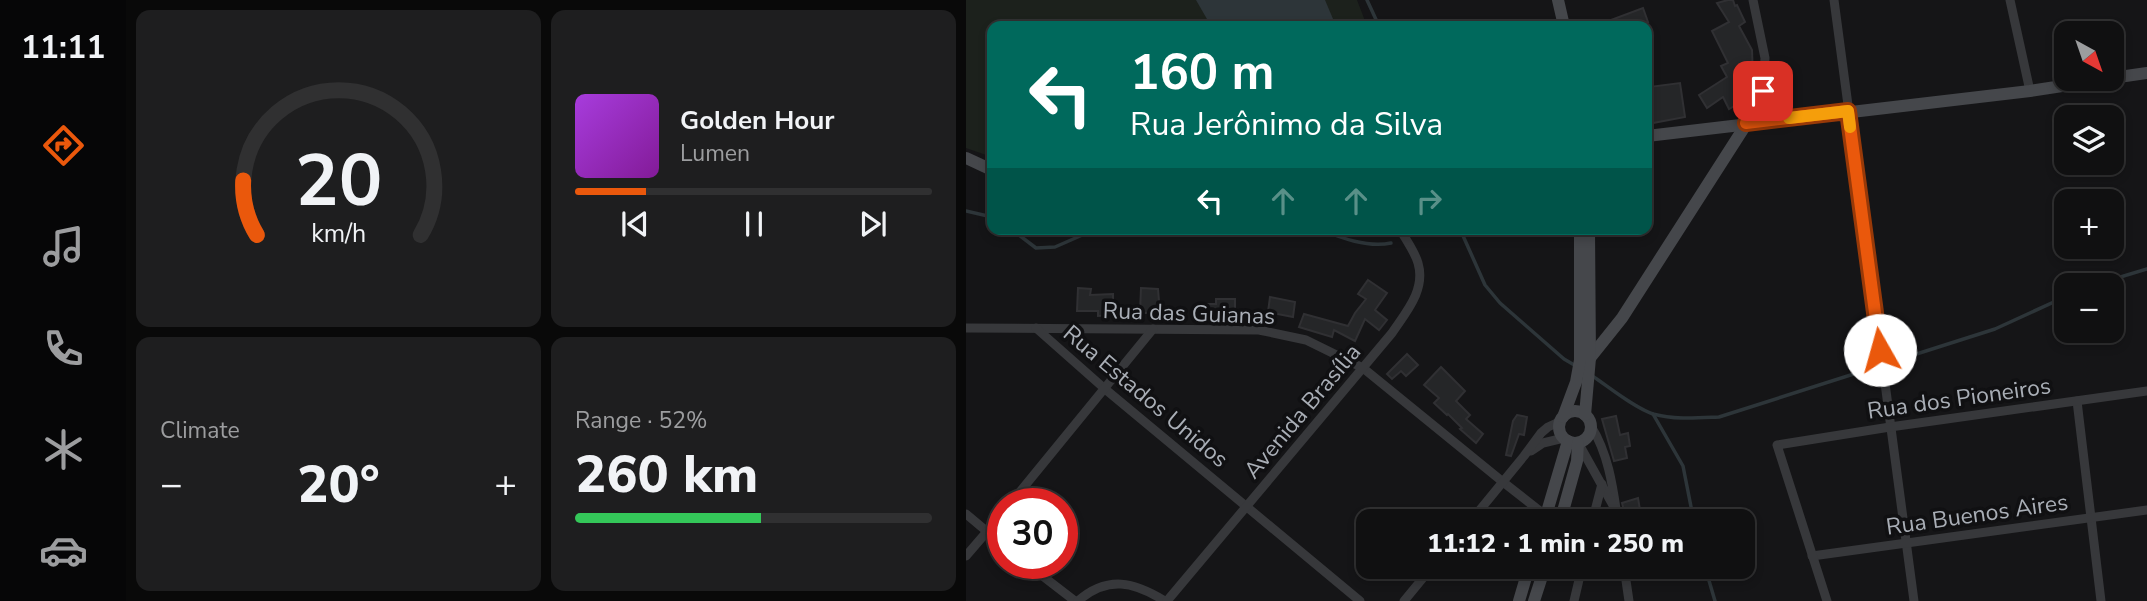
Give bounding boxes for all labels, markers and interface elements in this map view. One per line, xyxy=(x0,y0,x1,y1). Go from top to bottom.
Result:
north arrow xyxy=(2054,21,2124,91)
map controls xyxy=(2054,21,2124,343)
text: 11:11 xyxy=(21,26,105,69)
text: 160 m xyxy=(1130,39,1274,106)
icon: left xyxy=(1015,49,1106,140)
pin xyxy=(1733,61,1793,121)
icon: arrive xyxy=(1744,72,1782,110)
text: Golden Hour xyxy=(680,103,835,138)
text: Rua Jerônimo da Silva xyxy=(1130,103,1443,146)
button: layers xyxy=(2054,105,2124,175)
icon: directions xyxy=(39,121,88,170)
text: 20 xyxy=(295,131,382,231)
text: Lumen xyxy=(680,138,750,169)
icon: left xyxy=(1191,182,1229,220)
icon: ahead xyxy=(1264,182,1302,220)
icon: ahead xyxy=(1337,182,1375,220)
icon: right xyxy=(1410,182,1448,220)
button: + xyxy=(2054,189,2124,259)
icon: previous xyxy=(616,205,654,243)
icon: pause xyxy=(735,205,773,243)
icon: next xyxy=(854,205,892,243)
text: km/h xyxy=(311,217,366,251)
icon: music xyxy=(39,222,88,271)
button: − xyxy=(2054,273,2124,343)
street label: Rua das Guianas xyxy=(1102,295,1276,332)
position arrow xyxy=(1843,313,1917,387)
street label: Rua Estados Unidos xyxy=(1057,318,1235,475)
icon: phone xyxy=(39,324,88,373)
street label: Avenida Brasília xyxy=(1237,337,1368,485)
street label: Rua dos Pioneiros xyxy=(1865,370,2053,427)
text: Range · 52% xyxy=(575,405,707,436)
text: Climate xyxy=(160,415,240,446)
icon: climate xyxy=(39,425,88,474)
text: 260 km xyxy=(575,439,758,510)
text: 20° xyxy=(297,449,380,520)
text: − xyxy=(160,459,183,510)
text: + xyxy=(494,459,517,510)
street label: Rua Buenos Aires xyxy=(1884,486,2070,543)
speed limit sign: 30 xyxy=(987,488,1078,579)
icon: car xyxy=(39,526,88,575)
text: 11:12 · 1 min · 250 m xyxy=(1427,526,1684,561)

